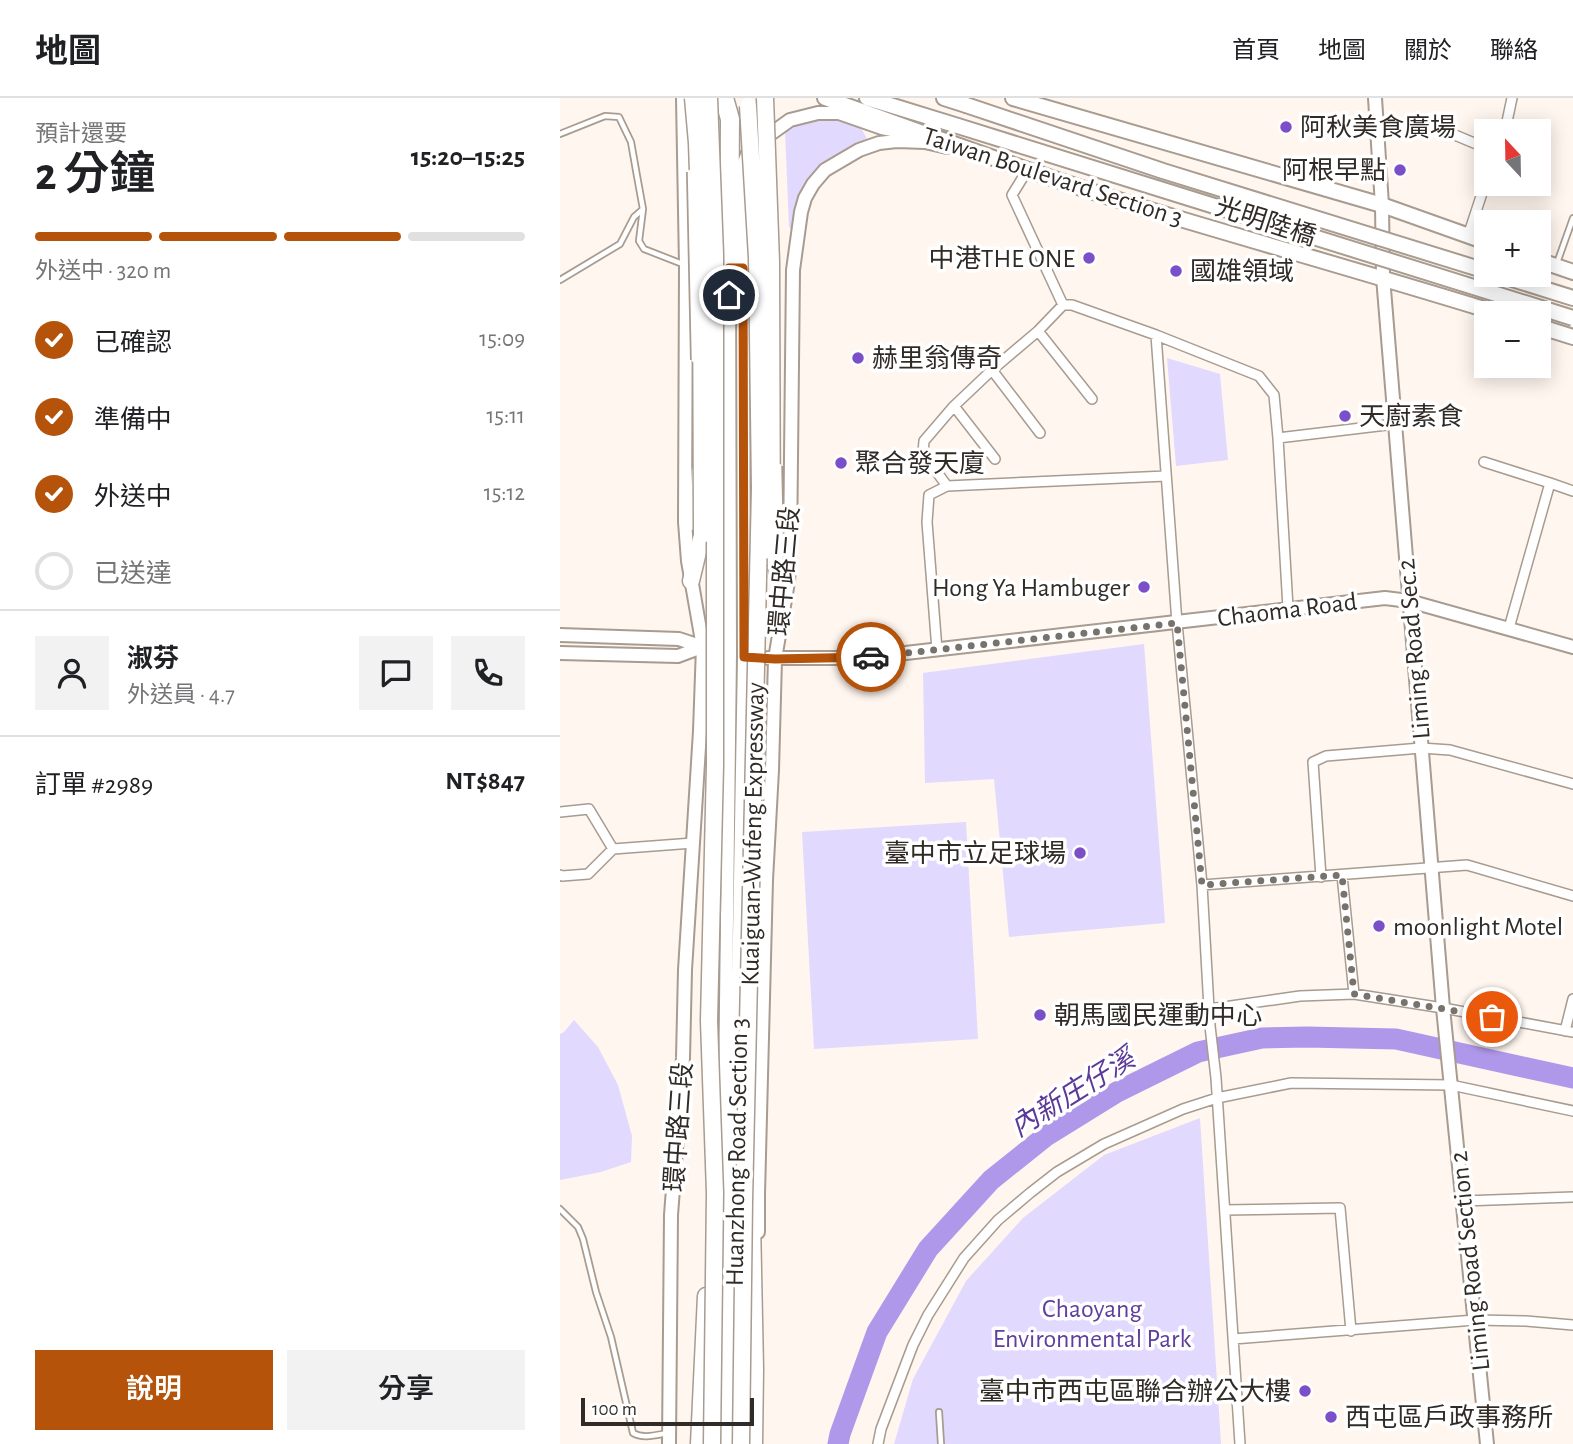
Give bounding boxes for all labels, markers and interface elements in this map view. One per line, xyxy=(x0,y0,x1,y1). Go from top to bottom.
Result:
text: 地圖 xyxy=(35,36,101,69)
text: 首頁 xyxy=(1232,39,1280,63)
text: 地圖 xyxy=(1318,39,1366,63)
text: 關於 xyxy=(1404,39,1452,63)
text: 聯絡 xyxy=(1490,39,1538,63)
place label: 阿秋美食廣場 xyxy=(1300,114,1456,141)
marker: 阿秋美食廣場 xyxy=(1278,119,1294,135)
north arrow xyxy=(1474,119,1550,196)
map controls xyxy=(1474,119,1551,378)
text: 預計還要 xyxy=(35,123,127,146)
street label: Taiwan Boulevard Section 3 xyxy=(919,123,1186,231)
text: 15:20–15:25 xyxy=(411,144,525,170)
text: 2 分鐘 xyxy=(35,152,156,198)
place label: 阿根早點 xyxy=(1282,157,1386,184)
marker: 阿根早點 xyxy=(1392,162,1408,178)
street label: 光明陸橋 xyxy=(1212,193,1319,250)
button: + xyxy=(1474,210,1551,287)
place label: 中港THE ONE xyxy=(929,245,1075,272)
marker: 中港THE ONE xyxy=(1081,250,1097,266)
place label: 國雄領域 xyxy=(1190,257,1294,285)
text: 外送中 · 320 m xyxy=(35,260,171,283)
marker: 國雄領域 xyxy=(1168,263,1184,279)
pin xyxy=(699,265,759,325)
icon: home xyxy=(710,276,748,314)
button: − xyxy=(1474,301,1551,378)
icon: check xyxy=(35,321,73,359)
text: 15:09 xyxy=(479,328,525,351)
text: 已確認 xyxy=(94,330,172,356)
place label: 赫里翁傳奇 xyxy=(872,344,1002,372)
marker: 赫里翁傳奇 xyxy=(850,350,866,366)
icon: check xyxy=(35,398,73,436)
place label: 天廚素食 xyxy=(1359,402,1463,430)
text: 15:11 xyxy=(486,405,525,428)
text: 準備中 xyxy=(94,407,172,433)
marker: 天廚素食 xyxy=(1337,408,1353,424)
place label: 聚合發天廈 xyxy=(855,449,985,477)
marker: 聚合發天廈 xyxy=(833,455,849,471)
icon: check xyxy=(35,475,73,513)
text: 15:12 xyxy=(484,482,525,505)
text: 外送中 xyxy=(94,484,172,510)
street label: 環中路三段 xyxy=(764,505,804,637)
street label: Liming Road Sec.2 xyxy=(1393,557,1435,740)
text: 已送達 xyxy=(94,561,172,587)
place label: Hong Ya Hambuger xyxy=(932,575,1131,601)
marker: Hong Ya Hambuger xyxy=(1136,579,1152,595)
street label: Chaoma Road xyxy=(1216,589,1358,631)
courier xyxy=(836,622,906,692)
button: person xyxy=(35,636,109,710)
button: chat xyxy=(359,636,433,710)
button: phone xyxy=(451,636,525,710)
icon: car xyxy=(852,638,890,676)
text: 淑芬 xyxy=(127,646,179,672)
street label: Kuaiguan-Wufeng Expressway xyxy=(737,682,769,986)
text: 外送員 · 4.7 xyxy=(127,684,235,707)
text: NT$847 xyxy=(445,768,525,794)
text: 訂單 #2989 xyxy=(35,772,153,798)
place label: 臺中市立足球場 xyxy=(884,839,1066,867)
marker: 臺中市立足球場 xyxy=(1072,845,1088,861)
place label: moonlight Motel xyxy=(1393,914,1563,940)
marker: moonlight Motel xyxy=(1371,918,1387,934)
pin xyxy=(1462,987,1522,1047)
icon: bag xyxy=(1473,998,1511,1036)
place label: 朝馬國民運動中心 xyxy=(1054,1002,1262,1029)
marker: 朝馬國民運動中心 xyxy=(1032,1007,1048,1023)
street label: Huanzhong Road Section 3 xyxy=(722,1018,752,1286)
water label: 內新庄仔溪 xyxy=(1005,1041,1143,1143)
street label: 環中路三段 xyxy=(659,1061,697,1193)
street label: Liming Road Section 2 xyxy=(1446,1150,1494,1372)
park label: Chaoyang Environmental Park xyxy=(993,1296,1191,1352)
button: 說明 xyxy=(35,1350,273,1430)
button: 分享 xyxy=(287,1350,525,1430)
place label: 臺中市西屯區聯合辦公大樓 xyxy=(979,1377,1291,1405)
marker: 臺中市西屯區聯合辦公大樓 xyxy=(1297,1383,1313,1399)
scale bar xyxy=(581,1395,754,1427)
text: 100 m xyxy=(592,1400,637,1419)
place label: 西屯區戶政事務所 xyxy=(1345,1404,1553,1431)
marker: 西屯區戶政事務所 xyxy=(1323,1409,1339,1425)

